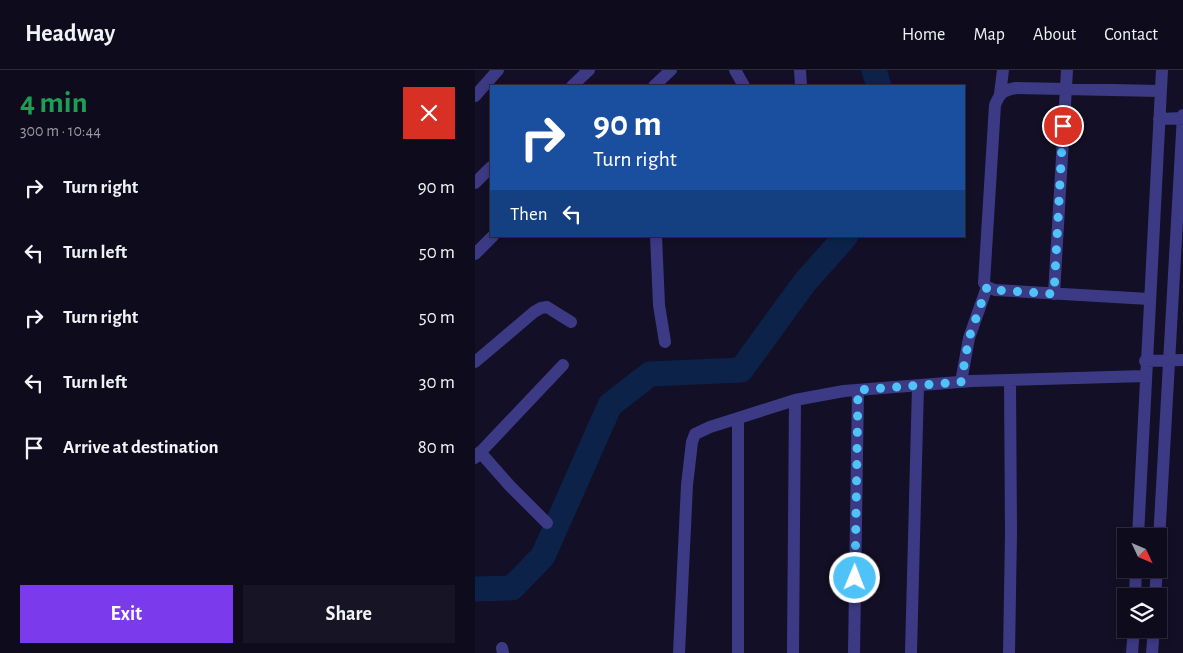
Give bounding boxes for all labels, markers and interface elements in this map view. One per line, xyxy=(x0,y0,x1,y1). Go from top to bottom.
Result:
text: Headway xyxy=(25,22,115,46)
text: Home xyxy=(902,26,945,44)
text: Map xyxy=(973,26,1005,44)
text: About xyxy=(1033,26,1076,44)
text: Contact xyxy=(1104,26,1158,44)
button: close xyxy=(403,87,455,139)
text: 4 min xyxy=(20,88,88,118)
icon: right xyxy=(510,105,575,170)
pin xyxy=(1042,105,1084,147)
text: 90 m xyxy=(593,107,662,142)
icon: arrive xyxy=(1049,112,1077,140)
text: 300 m · 10:44 xyxy=(20,123,101,139)
text: Turn right xyxy=(593,148,677,170)
icon: right xyxy=(20,174,48,202)
text: Turn right xyxy=(63,178,138,197)
text: 90 m xyxy=(418,178,455,197)
icon: left xyxy=(558,200,586,228)
text: Then xyxy=(510,205,548,224)
icon: left xyxy=(20,239,48,267)
text: Turn left xyxy=(63,243,127,262)
text: 50 m xyxy=(419,243,455,262)
icon: right xyxy=(20,304,48,332)
text: Turn right xyxy=(63,308,138,327)
text: 50 m xyxy=(419,308,455,327)
icon: left xyxy=(20,369,48,397)
text: Turn left xyxy=(63,373,127,392)
text: 30 m xyxy=(419,373,455,392)
icon: arrive xyxy=(20,434,48,462)
text: Arrive at destination xyxy=(63,438,219,457)
text: 80 m xyxy=(418,438,455,457)
north arrow xyxy=(1117,528,1167,578)
map controls xyxy=(1117,528,1167,638)
position arrow xyxy=(828,551,880,603)
button: Exit xyxy=(20,585,233,643)
button: Share xyxy=(243,585,455,643)
button: layers xyxy=(1117,588,1167,638)

